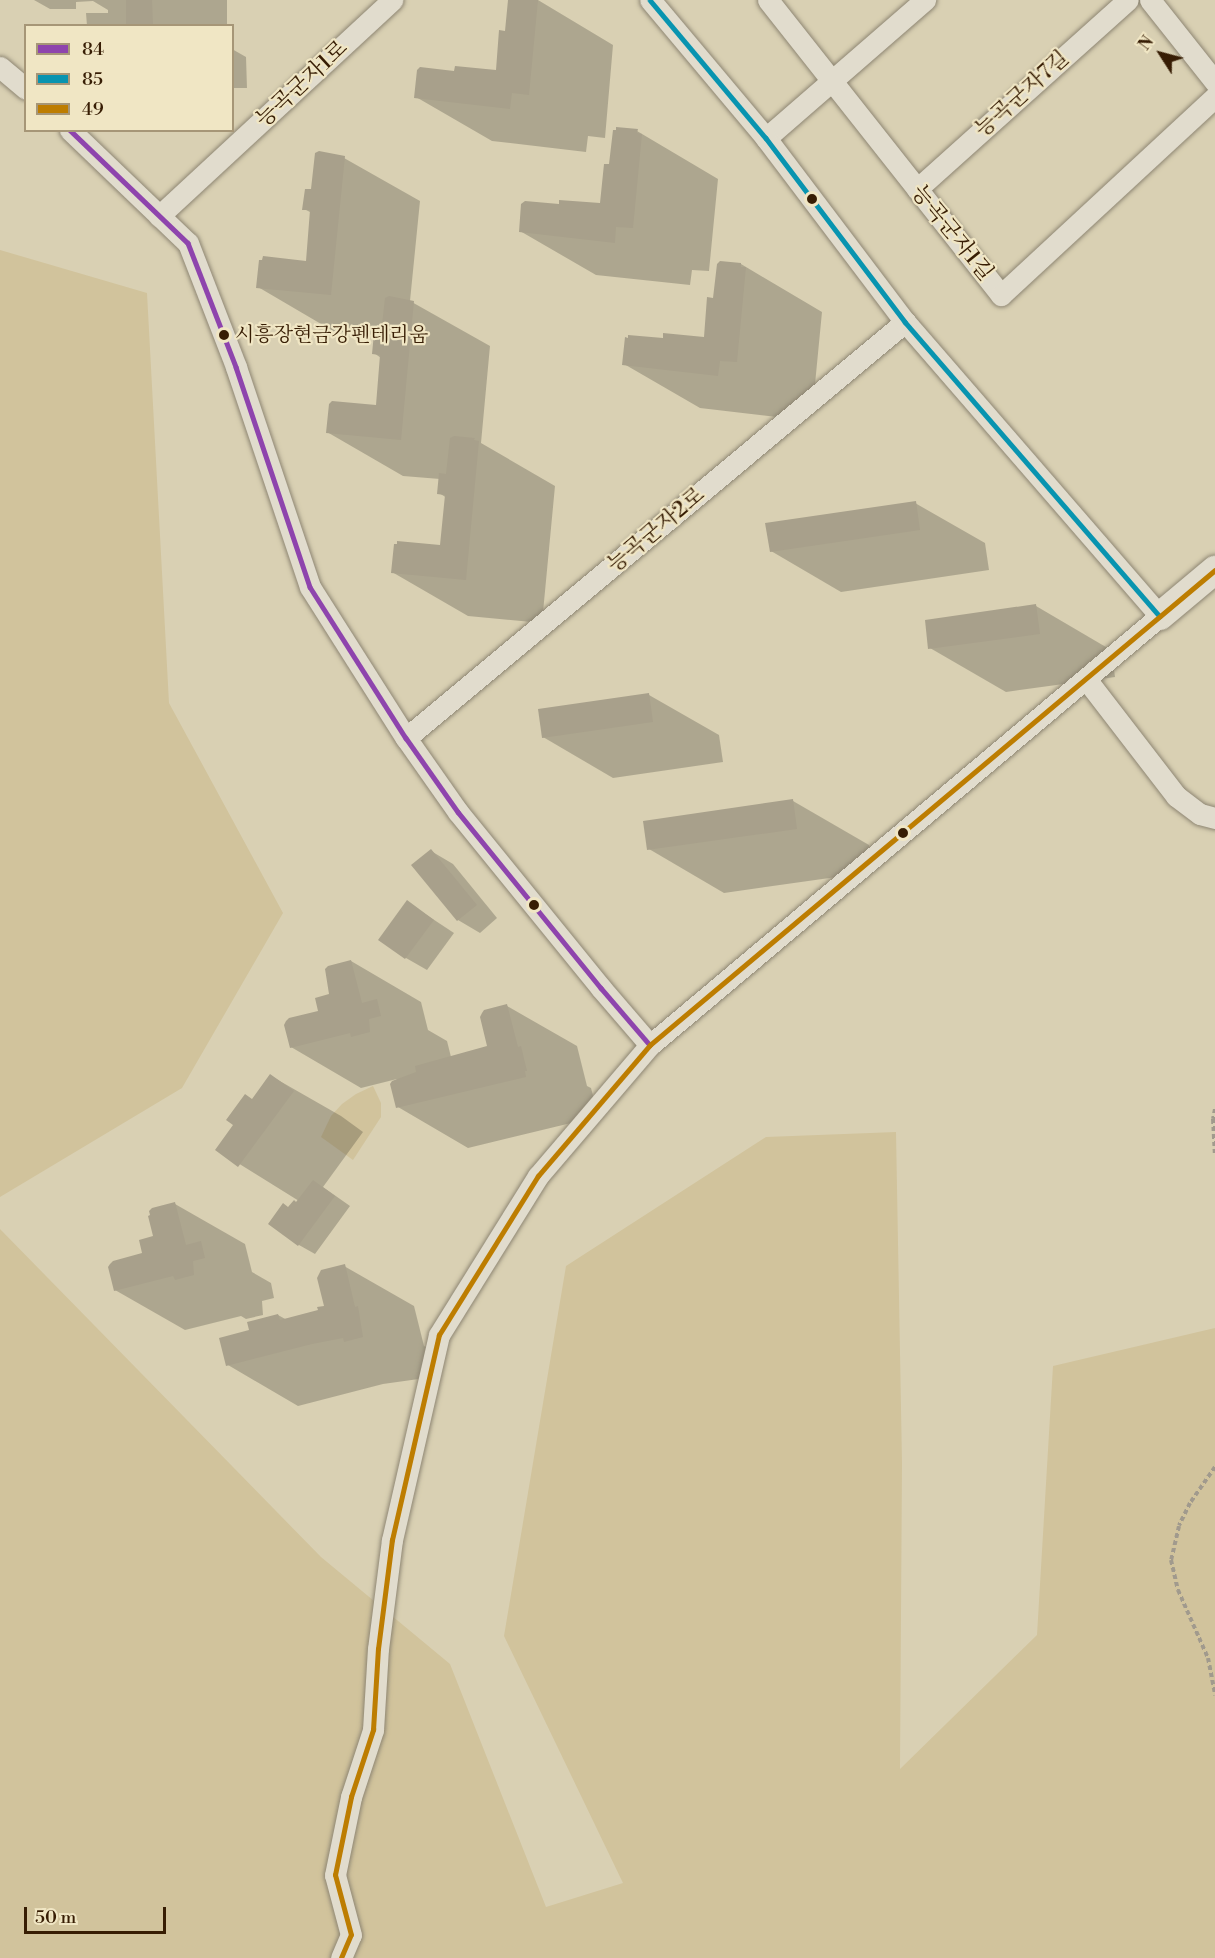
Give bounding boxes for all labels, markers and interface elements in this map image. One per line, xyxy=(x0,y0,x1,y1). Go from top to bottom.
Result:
legend xyxy=(24,24,234,132)
north arrow xyxy=(1131,24,1191,84)
text: N xyxy=(1135,32,1158,54)
street label: 능곡군자1로 xyxy=(251,35,353,133)
text: 84 xyxy=(82,38,104,61)
street label: 능곡군자7길 xyxy=(970,45,1074,143)
text: 85 xyxy=(82,68,103,91)
text: 49 xyxy=(82,98,104,121)
street label: 능곡군자1길 xyxy=(905,180,999,286)
unlabelled marker xyxy=(806,193,818,205)
place label: 시흥장현금강펜테리움 xyxy=(235,323,428,347)
marker: 시흥장현금강펜테리움 xyxy=(218,329,230,341)
street label: 능곡군자2로 xyxy=(602,482,710,578)
unlabelled marker xyxy=(897,827,909,839)
unlabelled marker xyxy=(528,899,540,911)
scale bar xyxy=(27,1895,170,1933)
text: 50 m xyxy=(35,1906,76,1929)

